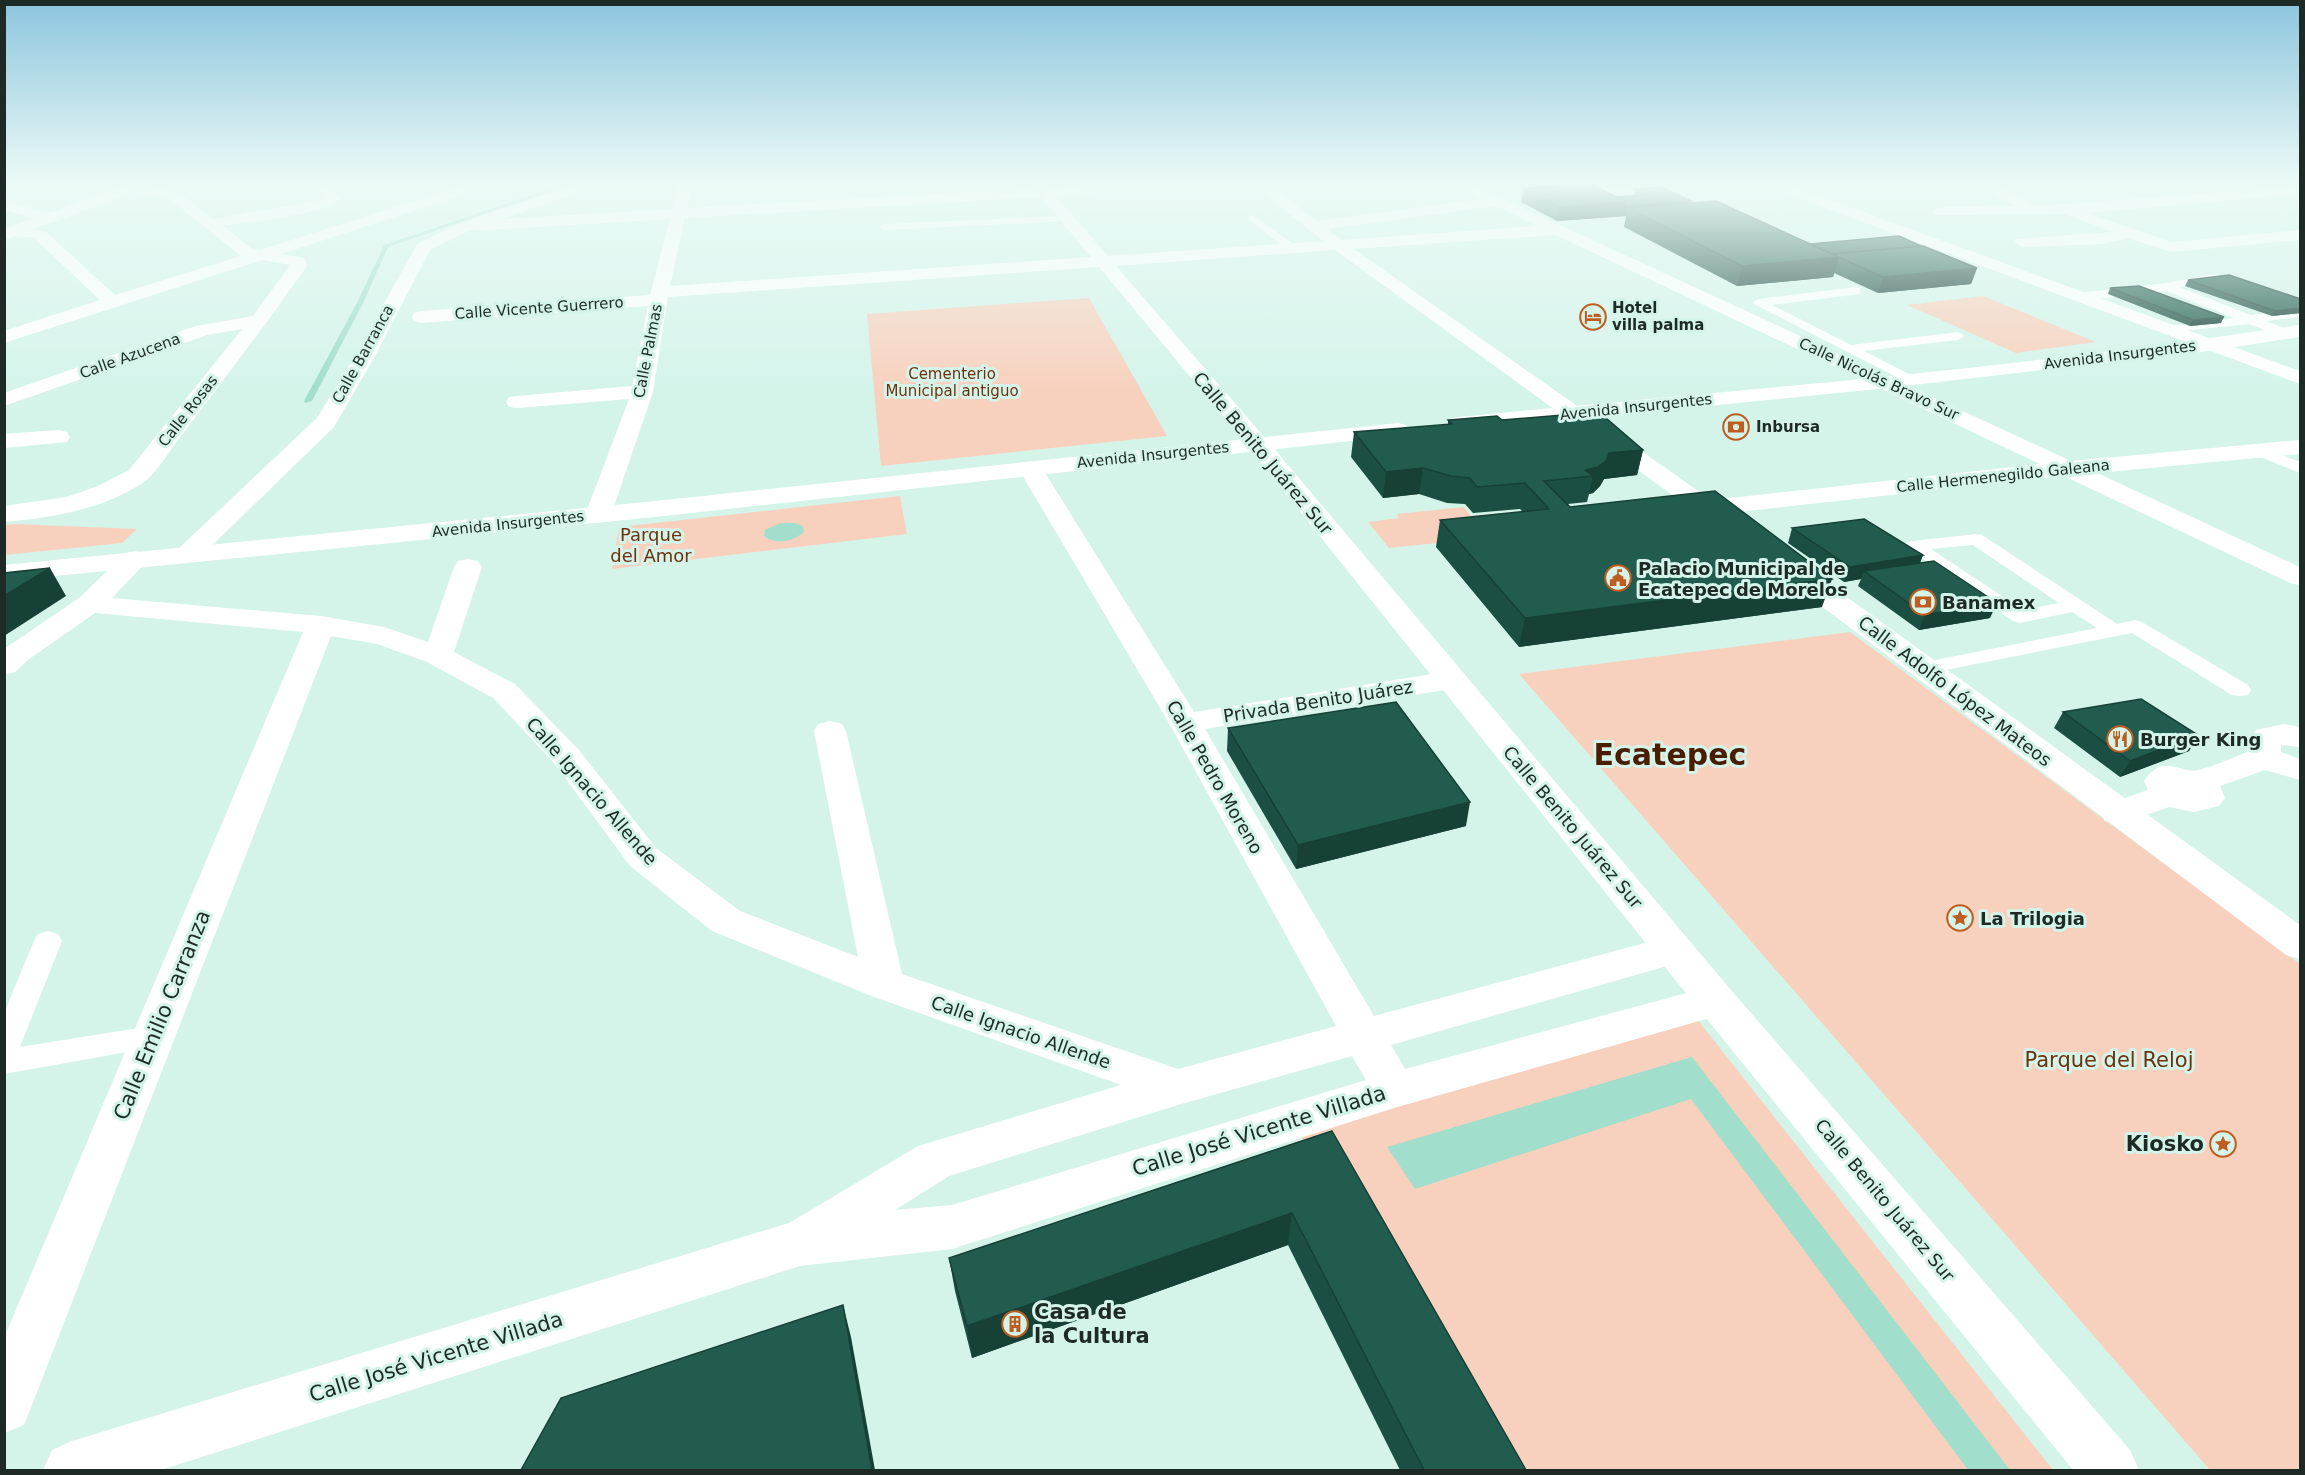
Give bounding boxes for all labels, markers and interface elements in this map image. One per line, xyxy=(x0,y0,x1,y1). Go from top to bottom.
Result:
street label: Calle Vicente Guerrero xyxy=(454,293,624,323)
place label: Hotel villa palma xyxy=(1612,299,1704,334)
street label: Calle Barranca xyxy=(329,302,397,406)
street label: Calle Palmas xyxy=(630,302,666,400)
hotel icon: Hotel villa palma xyxy=(1578,302,1608,332)
street label: Calle Azucena xyxy=(77,329,183,383)
street label: Calle Nicolás Bravo Sur xyxy=(1796,334,1963,424)
street label: Avenida Insurgentes xyxy=(2043,337,2197,373)
park label: Cementerio Municipal antiguo xyxy=(885,365,1019,400)
street label: Calle Benito Juárez Sur xyxy=(1189,368,1337,539)
street label: Calle Rosas xyxy=(155,372,222,450)
street label: Avenida Insurgentes xyxy=(1559,390,1713,424)
bank icon: Inbursa xyxy=(1721,412,1751,442)
place label: Inbursa xyxy=(1756,418,1820,436)
street label: Avenida Insurgentes xyxy=(1076,438,1230,472)
street label: Calle Hermenegildo Galeana xyxy=(1895,456,2111,496)
street label: Avenida Insurgentes xyxy=(431,507,585,541)
park label: Parque del Amor xyxy=(610,524,692,566)
place label: Palacio Municipal de Ecatepec de Morelos xyxy=(1638,558,1848,600)
public building icon: Palacio Municipal de Ecatepec de Morelos xyxy=(1603,563,1633,593)
bank icon: Banamex xyxy=(1908,587,1938,617)
place label: Banamex xyxy=(1942,592,2036,613)
street label: Calle Adolfo López Mateos xyxy=(1854,611,2056,771)
street label: Privada Benito Juárez xyxy=(1222,676,1414,726)
street label: Calle Pedro Moreno xyxy=(1162,696,1268,858)
street label: Calle Ignacio Allende xyxy=(522,713,662,869)
restaurant icon: Burger King xyxy=(2105,724,2135,754)
place label: Burger King xyxy=(2140,729,2261,750)
district label: Ecatepec xyxy=(1594,737,1746,772)
street label: Calle Benito Juárez Sur xyxy=(1499,742,1647,913)
place icon: La Trilogia xyxy=(1945,903,1975,933)
street label: Calle Emilio Carranza xyxy=(109,907,215,1123)
place label: La Trilogia xyxy=(1980,908,2085,929)
street label: Calle Ignacio Allende xyxy=(928,991,1114,1073)
park label: Parque del Reloj xyxy=(2025,1048,2193,1072)
street label: Calle José Vicente Villada xyxy=(1129,1081,1389,1181)
street label: Calle Benito Juárez Sur xyxy=(1811,1115,1959,1286)
place icon: Kiosko xyxy=(2208,1129,2238,1159)
place label: Kiosko xyxy=(2126,1132,2204,1156)
place label: Casa de la Cultura xyxy=(1034,1300,1150,1348)
street label: Calle José Vicente Villada xyxy=(306,1307,566,1407)
building icon: Casa de la Cultura xyxy=(1000,1309,1030,1339)

